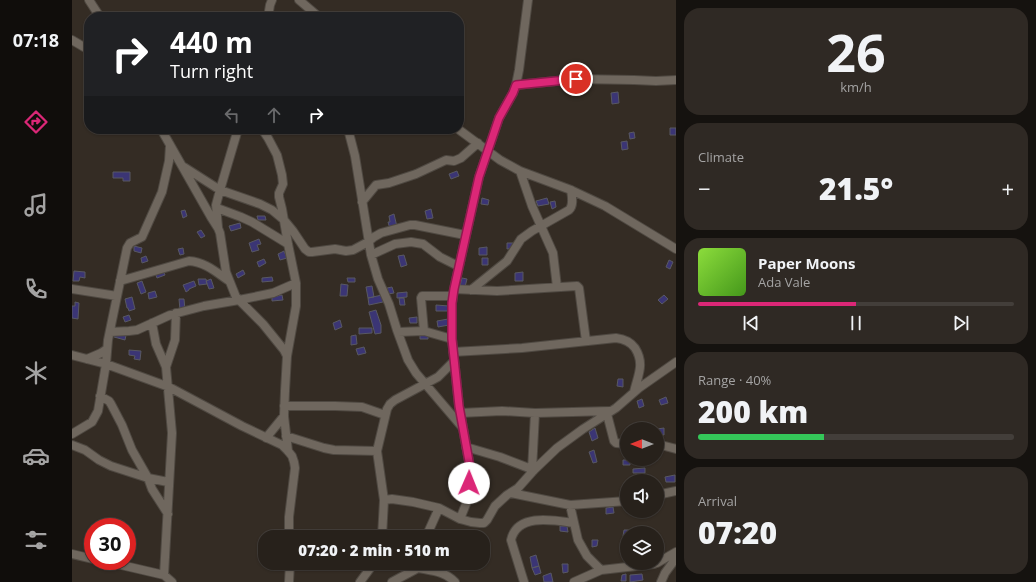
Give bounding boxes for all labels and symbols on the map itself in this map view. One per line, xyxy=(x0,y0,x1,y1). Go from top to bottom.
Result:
pin xyxy=(559,62,593,96)
north arrow xyxy=(620,422,664,466)
position arrow xyxy=(448,462,490,504)
speed limit sign: 30 xyxy=(84,518,136,570)

